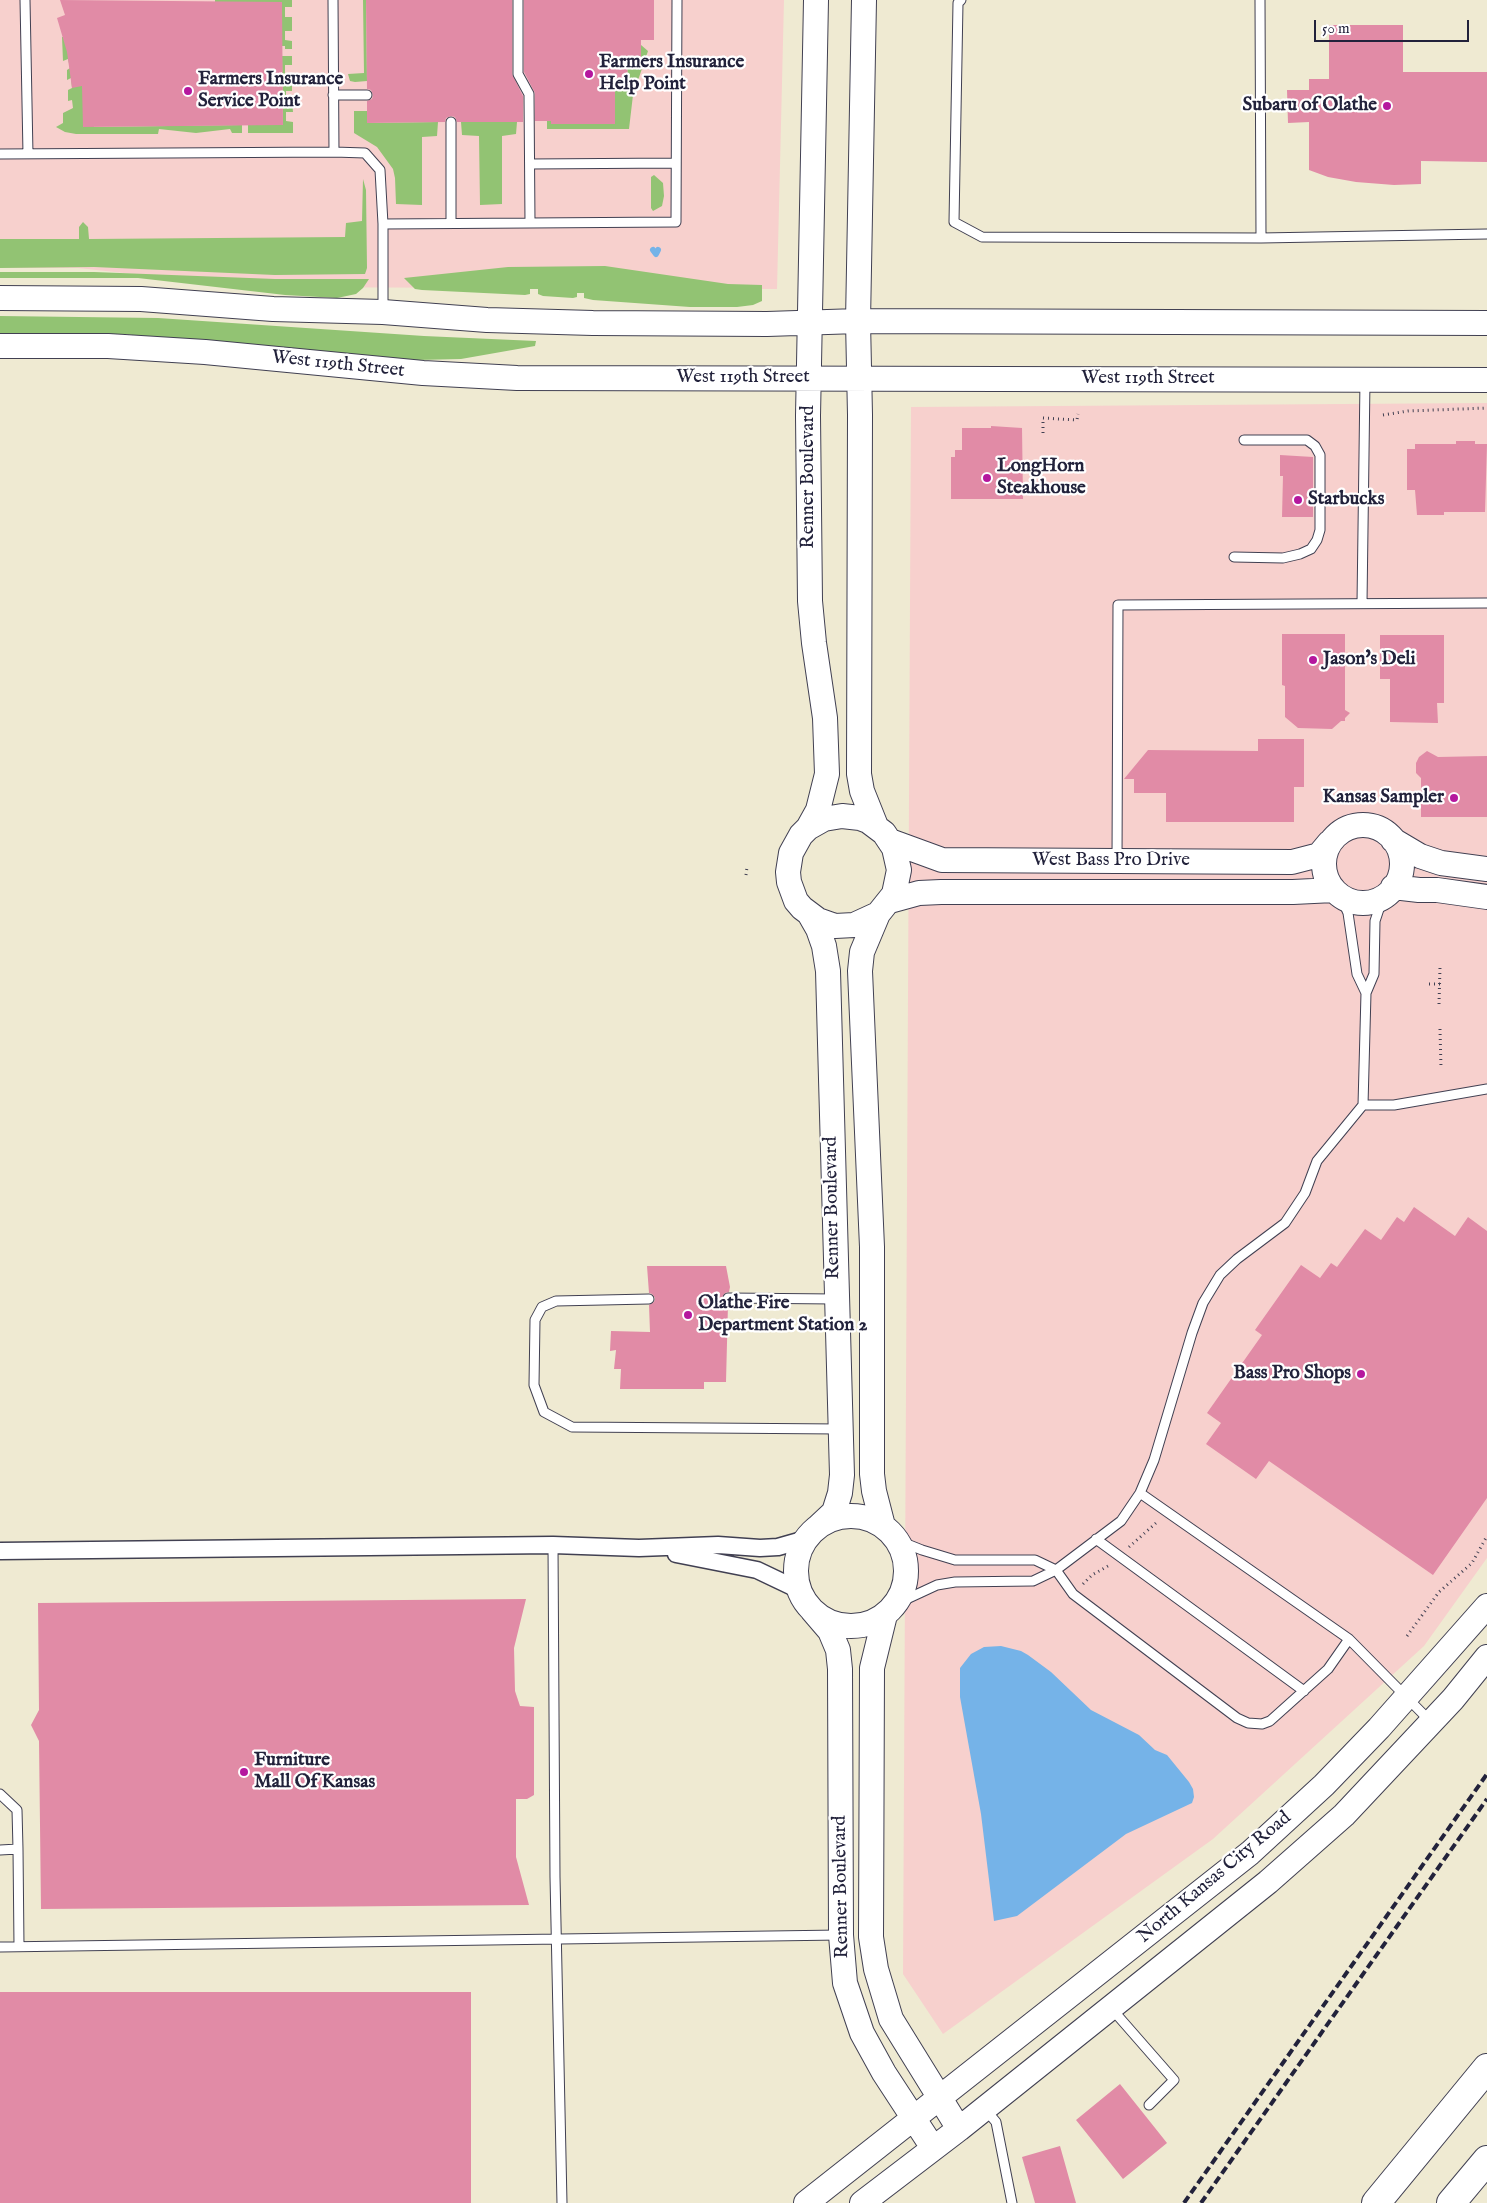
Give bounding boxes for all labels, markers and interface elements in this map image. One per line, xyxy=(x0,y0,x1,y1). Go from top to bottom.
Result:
scale bar xyxy=(1317,10,1472,42)
text: 50 m xyxy=(1322,19,1350,38)
place label: Farmers Insurance Help Point xyxy=(599,52,744,96)
marker: Farmers Insurance Help Point xyxy=(583,68,595,80)
place label: Farmers Insurance Service Point xyxy=(198,69,343,113)
marker: Farmers Insurance Service Point xyxy=(182,85,194,97)
place label: Subaru of Olathe xyxy=(1242,95,1377,117)
marker: Subaru of Olathe xyxy=(1381,100,1393,112)
street label: West 119th Street xyxy=(270,347,406,383)
street label: West 119th Street xyxy=(676,367,810,389)
street label: West 119th Street xyxy=(1081,368,1215,390)
street label: Renner Boulevard xyxy=(798,405,820,549)
place label: LongHorn Steakhouse xyxy=(997,456,1086,500)
marker: LongHorn Steakhouse xyxy=(981,472,993,484)
place label: Starbucks xyxy=(1308,489,1384,511)
marker: Starbucks xyxy=(1292,494,1304,506)
place label: Jason's Deli xyxy=(1323,649,1416,671)
marker: Jason's Deli xyxy=(1307,654,1319,666)
place label: Kansas Sampler xyxy=(1323,787,1444,809)
marker: Kansas Sampler xyxy=(1448,792,1460,804)
street label: West Bass Pro Drive xyxy=(1032,850,1190,872)
street label: Renner Boulevard xyxy=(820,1136,846,1280)
place label: Olathe Fire Department Station 2 xyxy=(698,1293,867,1337)
marker: Olathe Fire Department Station 2 xyxy=(682,1309,694,1321)
place label: Bass Pro Shops xyxy=(1233,1363,1351,1385)
marker: Bass Pro Shops xyxy=(1355,1368,1367,1380)
place label: Furniture Mall Of Kansas xyxy=(254,1750,375,1794)
marker: Furniture Mall Of Kansas xyxy=(238,1766,250,1778)
street label: North Kansas City Road xyxy=(1134,1807,1296,1949)
street label: Renner Boulevard xyxy=(829,1815,855,1959)

